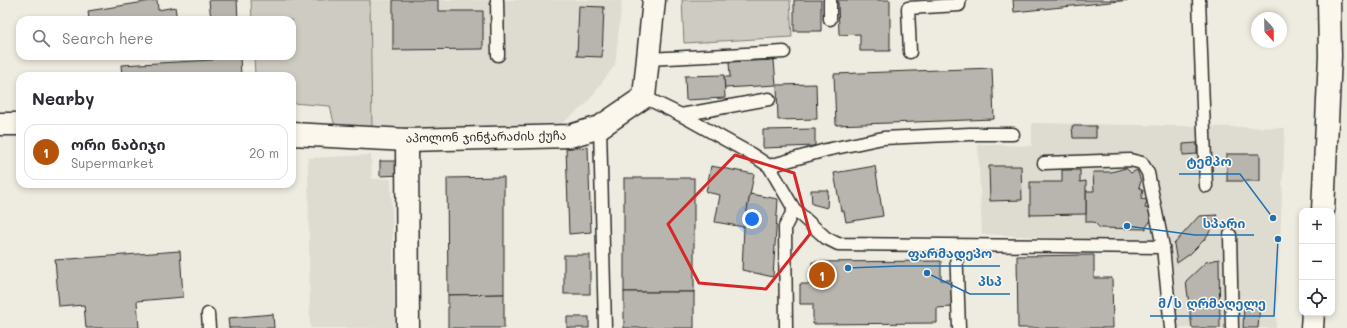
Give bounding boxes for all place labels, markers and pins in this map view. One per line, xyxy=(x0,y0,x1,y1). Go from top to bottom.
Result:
callout: ტემპო xyxy=(1179,149,1240,174)
callout: სპარი xyxy=(1195,210,1254,235)
callout: ფარმადეპო xyxy=(899,241,1000,266)
pin: 1 xyxy=(809,260,835,290)
callout: პსპ xyxy=(970,269,1010,294)
callout: მ/ს ღრმაღელე xyxy=(1150,291,1274,316)

